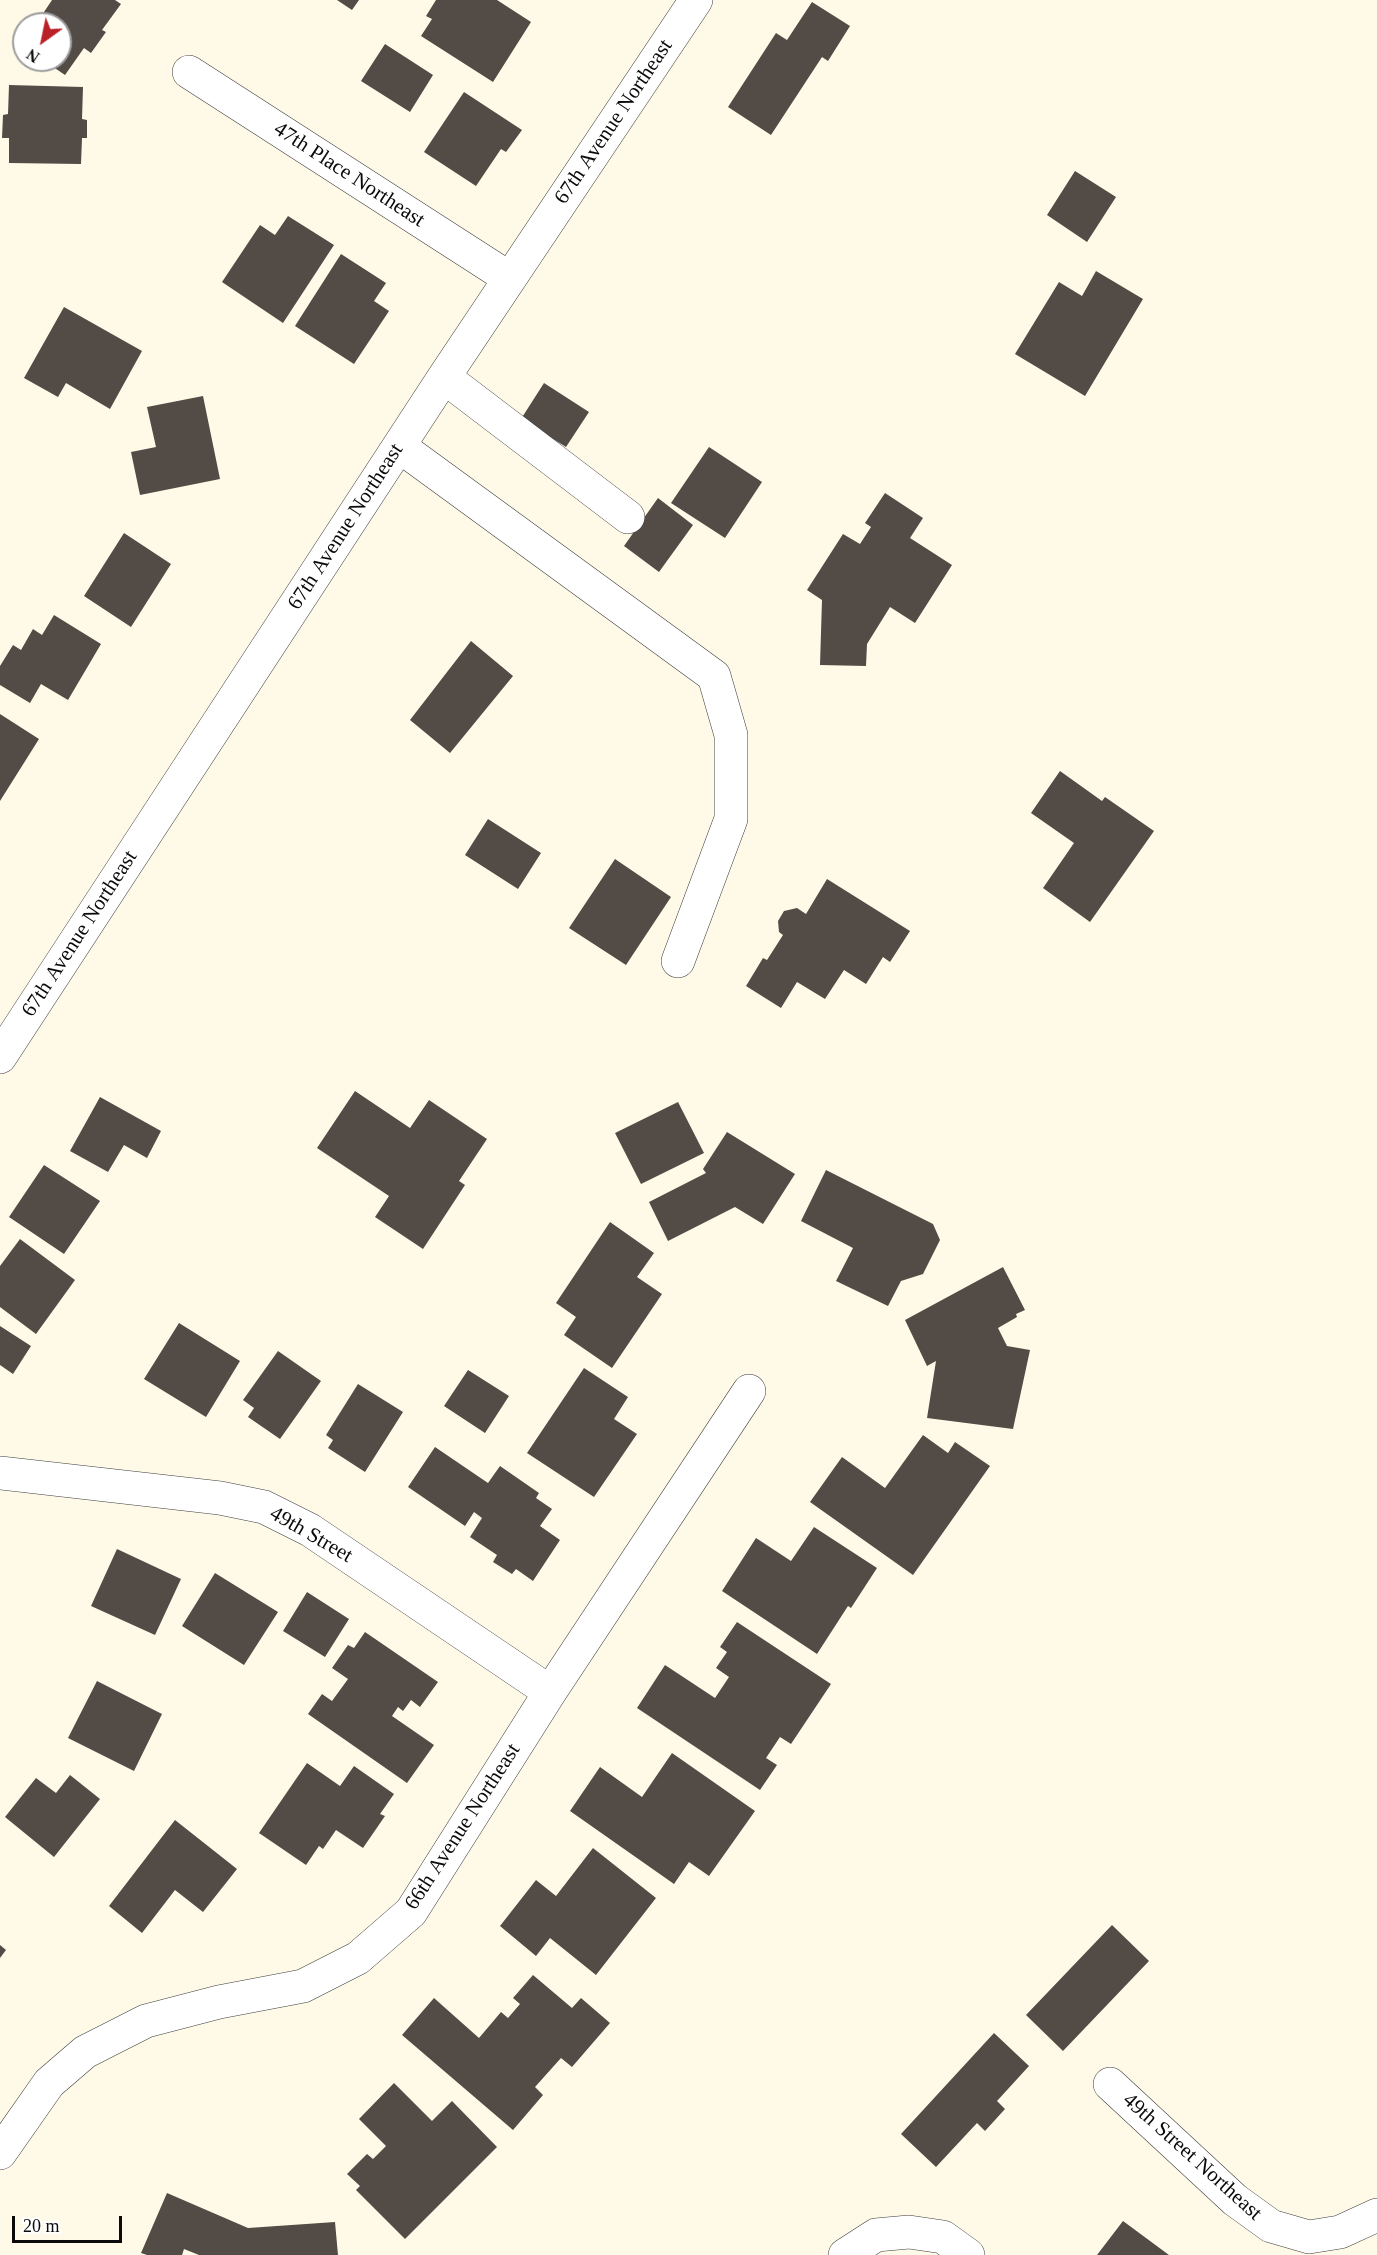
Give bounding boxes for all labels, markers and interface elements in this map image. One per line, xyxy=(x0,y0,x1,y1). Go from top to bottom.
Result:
north arrow xyxy=(12,12,72,72)
street label: 67th Avenue Northeast xyxy=(550,35,678,209)
text: N xyxy=(24,46,42,66)
street label: 47th Place Northeast xyxy=(269,117,429,233)
street label: 67th Avenue Northeast xyxy=(283,439,409,615)
street label: 67th Avenue Northeast xyxy=(17,846,143,1022)
street label: 49th Street xyxy=(265,1501,357,1569)
street label: 66th Avenue Northeast xyxy=(400,1739,526,1915)
street label: 49th Street Northeast xyxy=(1117,2088,1267,2226)
scale bar xyxy=(15,2204,124,2242)
text: 20 m xyxy=(23,2216,60,2236)

